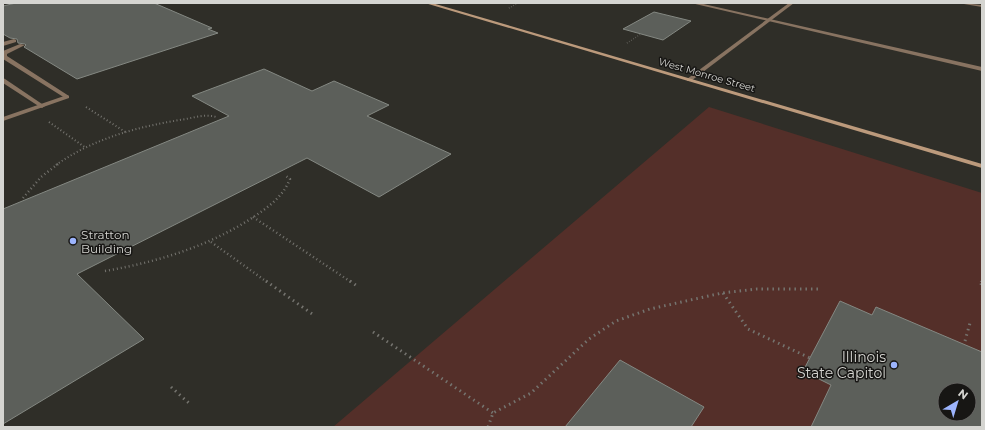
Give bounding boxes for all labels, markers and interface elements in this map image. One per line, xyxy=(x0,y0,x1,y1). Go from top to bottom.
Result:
street label: West Monroe Street xyxy=(657,55,757,95)
place label: Stratton Building xyxy=(81,227,132,256)
marker: Stratton Building xyxy=(68,236,78,246)
place label: Illinois State Capitol xyxy=(797,348,886,382)
marker: Illinois State Capitol xyxy=(889,360,899,370)
north arrow xyxy=(937,382,977,422)
text: N xyxy=(955,386,971,402)

